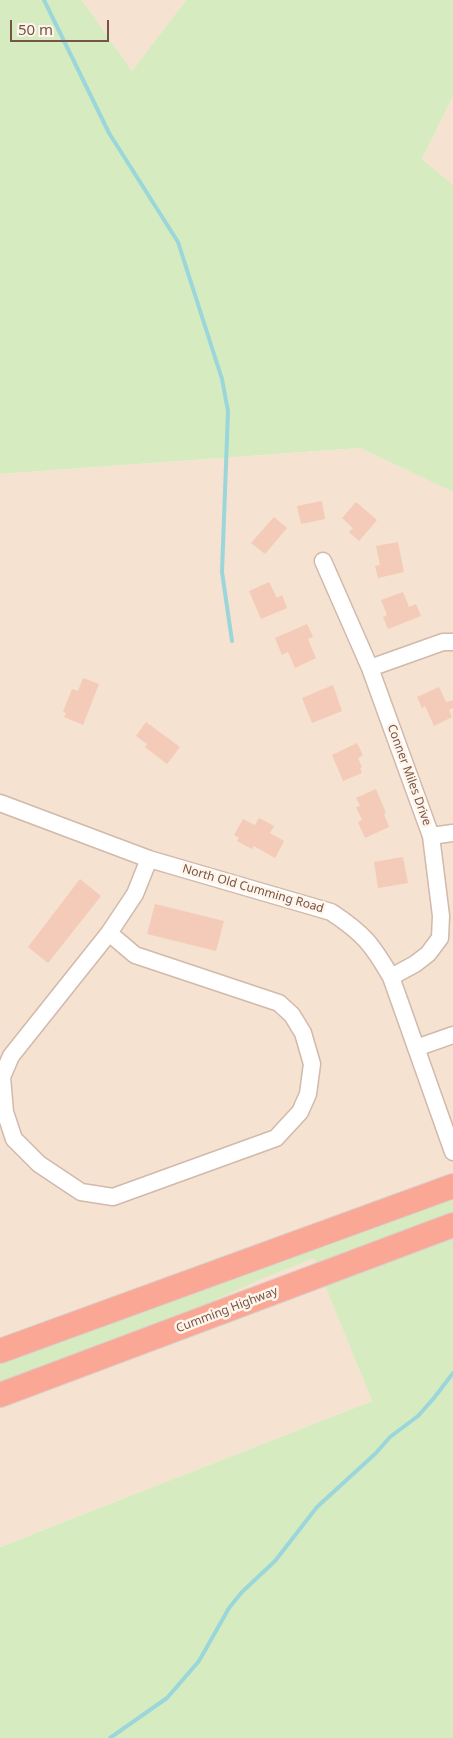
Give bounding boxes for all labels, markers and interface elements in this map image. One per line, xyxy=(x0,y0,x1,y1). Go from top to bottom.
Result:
scale bar xyxy=(12,10,111,42)
text: 50 m xyxy=(18,19,53,39)
street label: Conner Miles Drive xyxy=(384,722,434,828)
street label: North Old Cumming Road xyxy=(181,862,325,916)
street label: Cumming Highway xyxy=(174,1284,280,1336)

